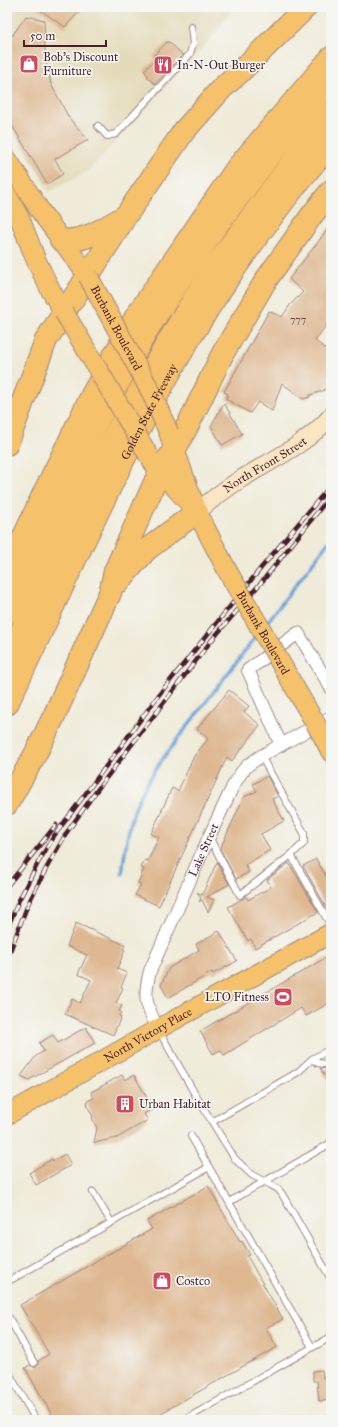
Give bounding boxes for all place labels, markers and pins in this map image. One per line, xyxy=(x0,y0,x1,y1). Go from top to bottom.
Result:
place label: Bob's Discount Furniture xyxy=(43,50,119,78)
shop icon: Bob's Discount Furniture xyxy=(18,53,40,75)
restaurant icon: In-N-Out Burger xyxy=(152,54,174,76)
place label: In-N-Out Burger xyxy=(177,58,265,73)
sports icon: LTO Fitness xyxy=(272,986,294,1008)
place label: LTO Fitness xyxy=(205,990,269,1004)
building icon: Urban Habitat xyxy=(114,1093,136,1115)
place label: Urban Habitat xyxy=(139,1097,211,1111)
shop icon: Costco xyxy=(151,1270,173,1292)
place label: Costco xyxy=(176,1274,210,1288)

